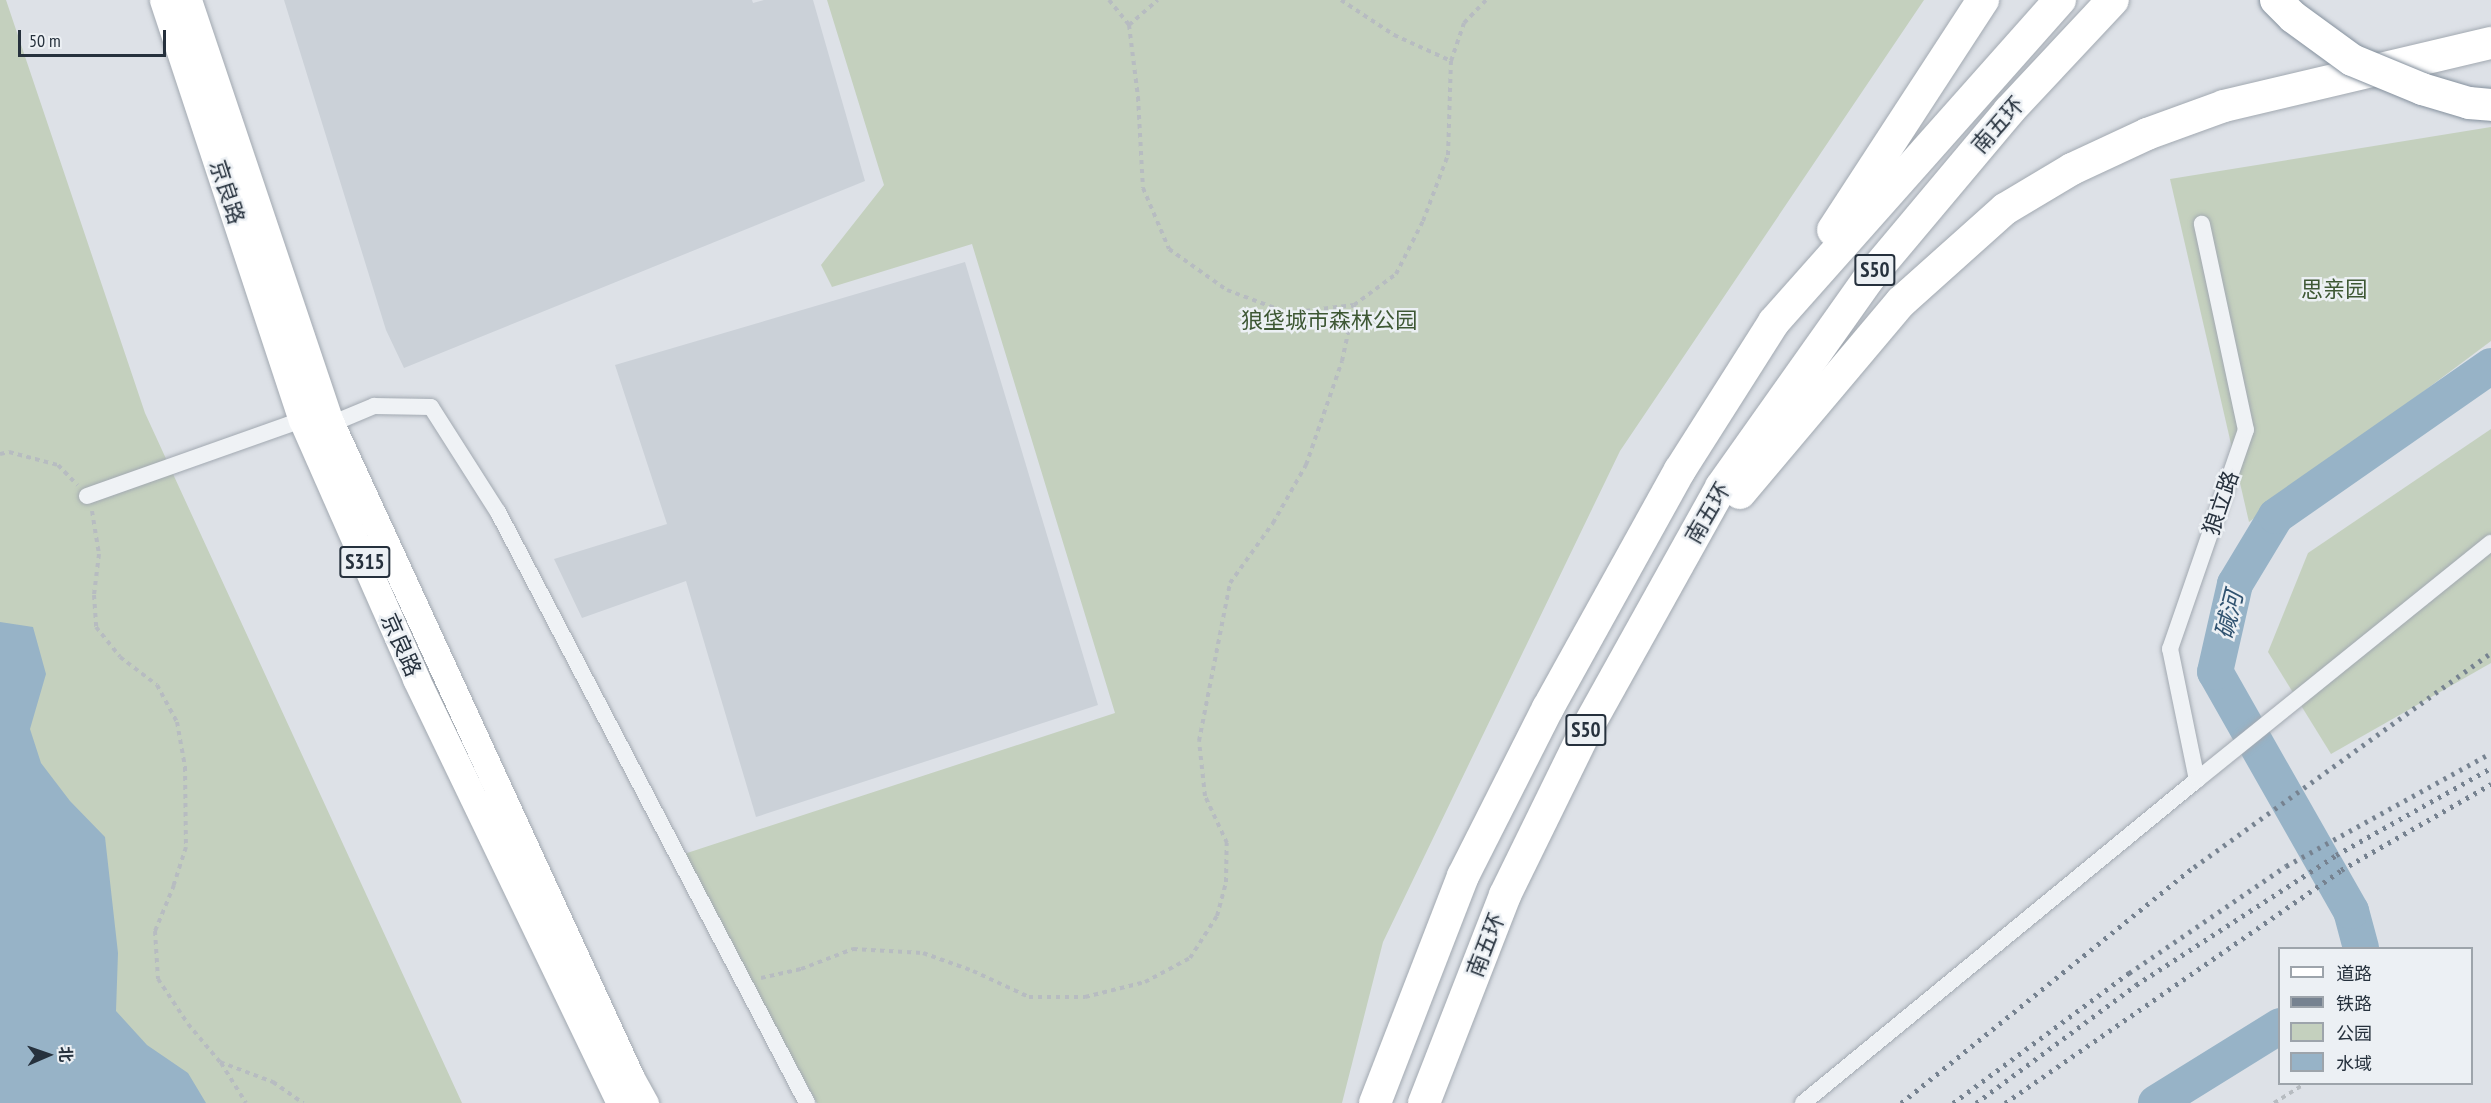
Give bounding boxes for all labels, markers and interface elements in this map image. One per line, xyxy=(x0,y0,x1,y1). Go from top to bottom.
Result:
scale bar xyxy=(21,18,170,56)
text: 50 m xyxy=(29,29,61,52)
street label: 南五环 xyxy=(1966,91,2030,159)
street label: 京良路 xyxy=(204,157,250,227)
road number: S50 xyxy=(1854,252,1896,288)
park label: 思亲园 xyxy=(2301,277,2367,303)
park label: 狼垡城市森林公园 xyxy=(1241,308,1417,334)
street label: 狼立路 xyxy=(2198,468,2244,538)
street label: 南五环 xyxy=(1680,478,1736,548)
road number: S315 xyxy=(338,544,392,580)
water label: 碱河 xyxy=(2209,588,2249,642)
street label: 京良路 xyxy=(376,609,426,681)
road number: S50 xyxy=(1565,712,1607,748)
street label: 南五环 xyxy=(1462,909,1510,981)
legend xyxy=(2278,947,2473,1085)
text: 道路 xyxy=(2336,962,2372,985)
text: 铁路 xyxy=(2336,992,2372,1015)
text: 公园 xyxy=(2336,1022,2372,1045)
north arrow xyxy=(18,1025,78,1085)
text: 北 xyxy=(56,1046,76,1063)
text: 水域 xyxy=(2336,1052,2372,1075)

